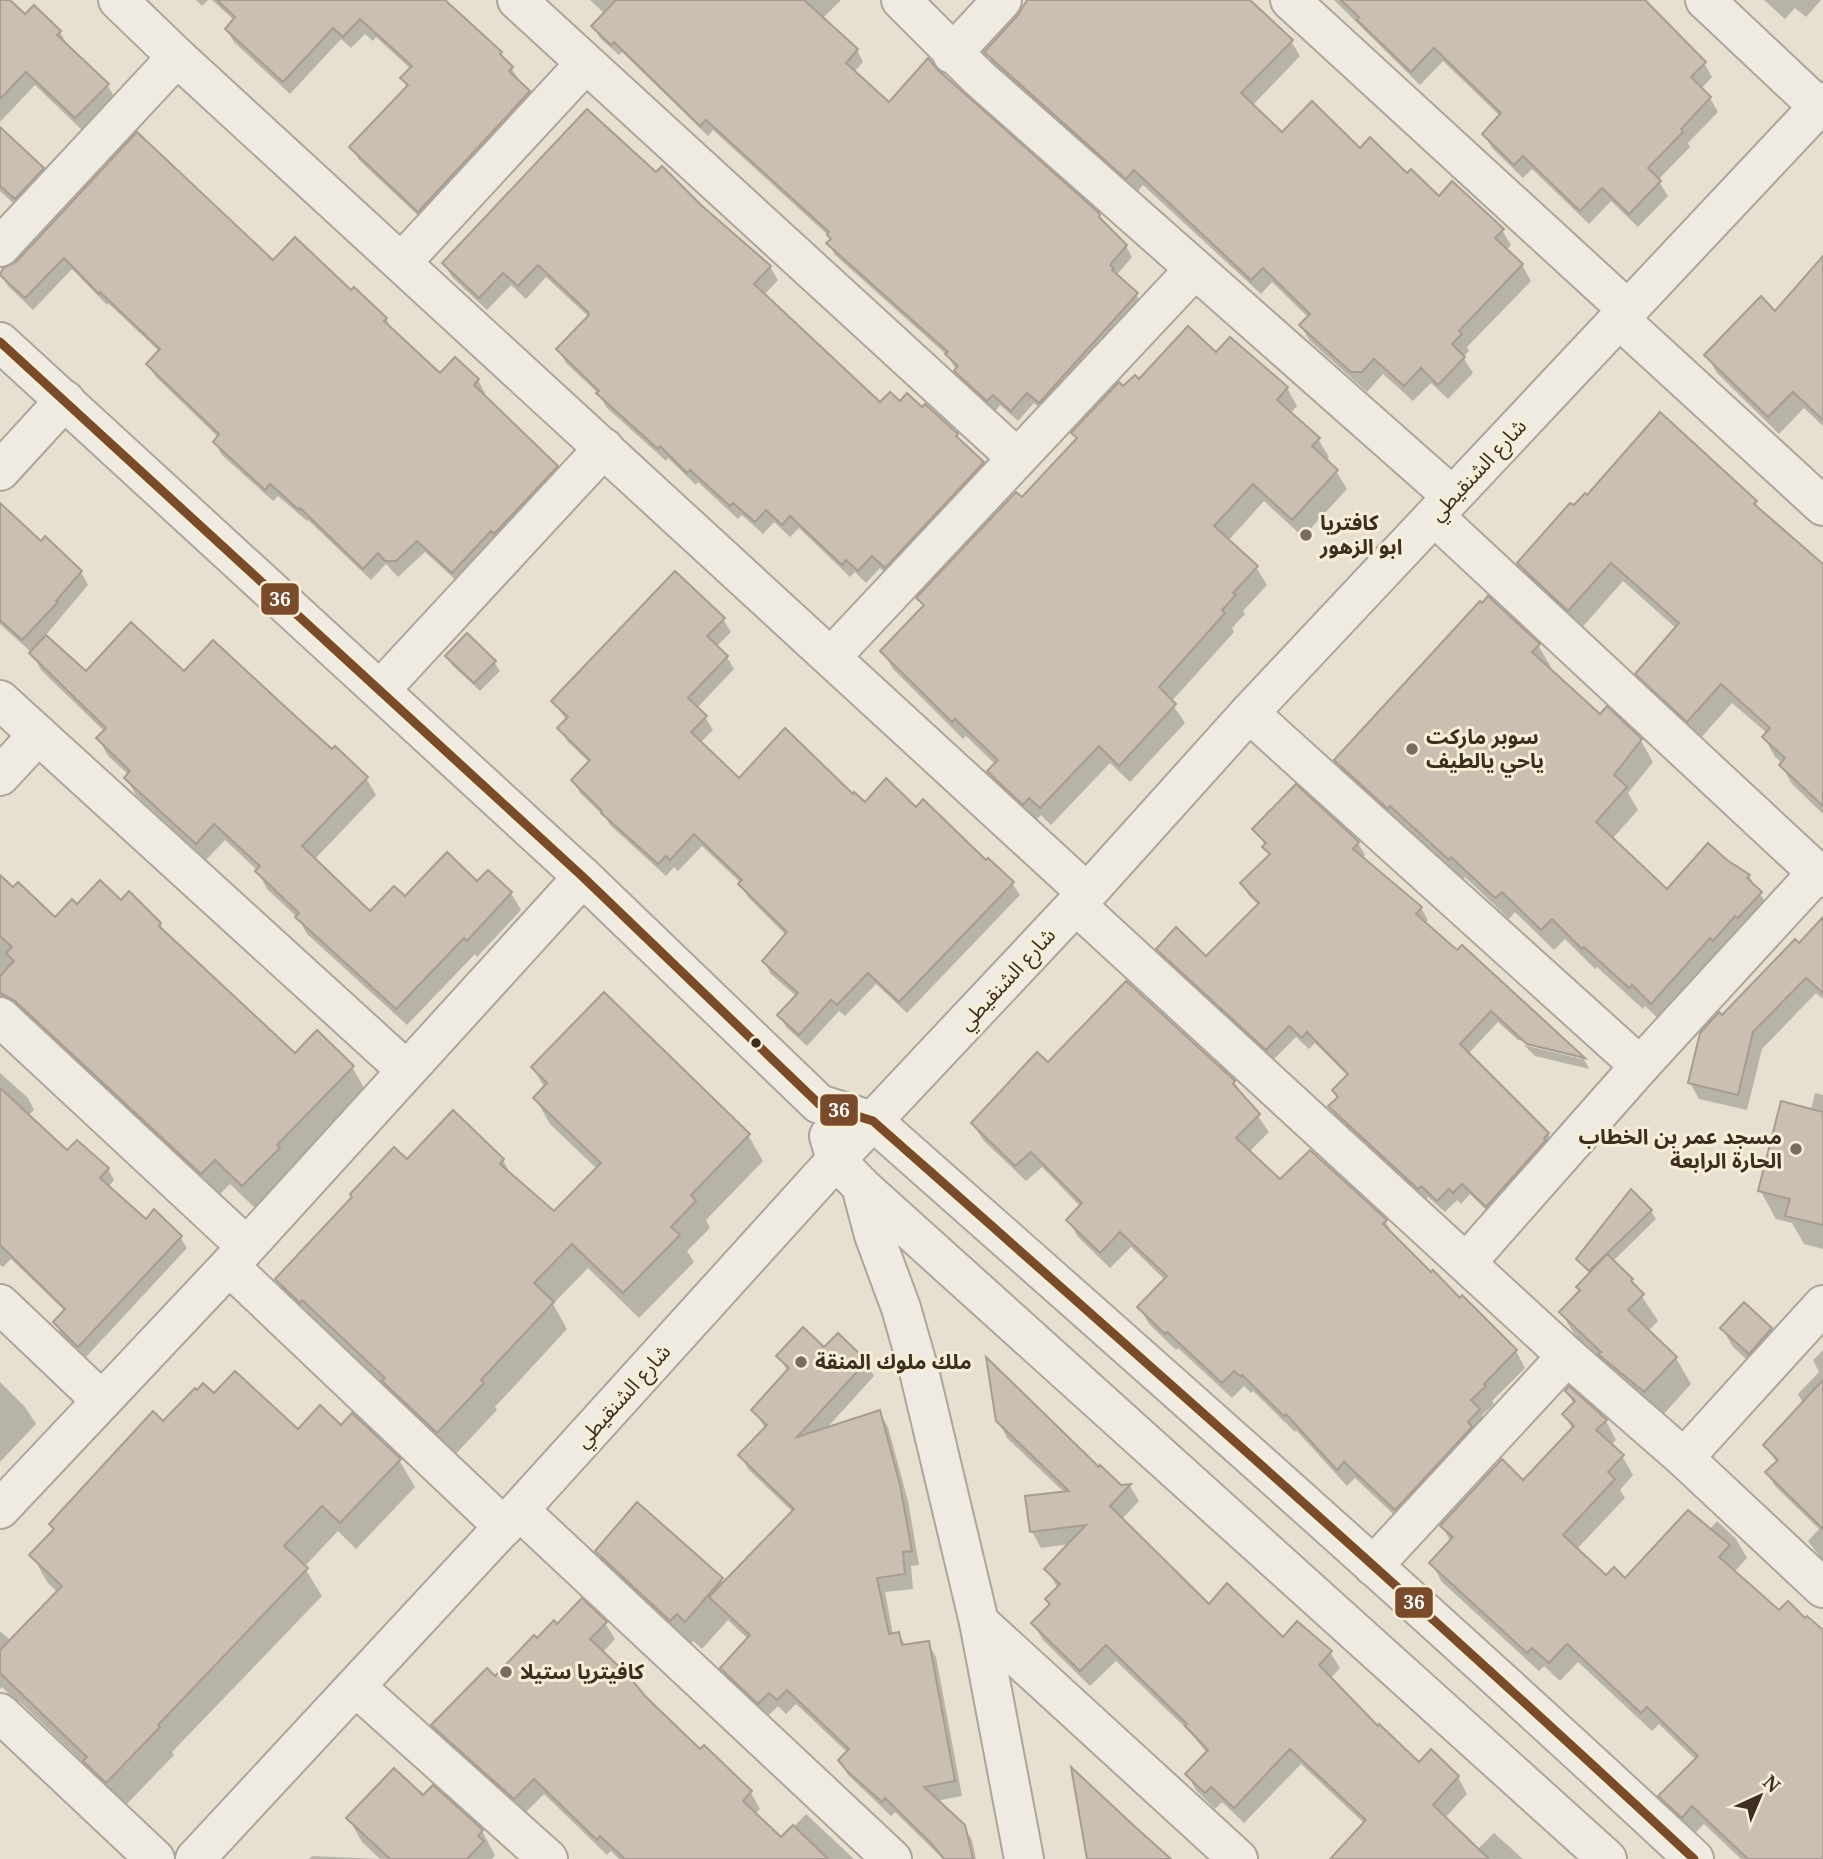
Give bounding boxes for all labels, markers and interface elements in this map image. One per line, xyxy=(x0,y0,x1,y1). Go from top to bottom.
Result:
street label: شارع الشنقيطي xyxy=(1423,412,1534,529)
place label: كافتريا ابو الزهور xyxy=(1319,508,1403,560)
marker: كافتريا ابو الزهور xyxy=(1298,527,1314,543)
line badge: 36 xyxy=(260,582,300,616)
text: 36 xyxy=(269,586,291,612)
place label: سوبر ماركت ياحي يالطيف xyxy=(1426,722,1544,778)
marker: سوبر ماركت ياحي يالطيف xyxy=(1404,741,1420,757)
street label: شارع الشنقيطي xyxy=(952,921,1063,1038)
unlabelled marker xyxy=(749,1036,763,1050)
line badge: 36 xyxy=(819,1093,859,1127)
text: 36 xyxy=(828,1097,850,1123)
place label: مسجد عمر بن الخطاب الحارة الرابعة xyxy=(1579,1122,1782,1174)
marker: مسجد عمر بن الخطاب الحارة الرابعة xyxy=(1788,1141,1804,1157)
street label: شارع الشنقيطي xyxy=(568,1337,678,1455)
place label: ملك ملوك المنقة xyxy=(815,1347,972,1375)
marker: ملك ملوك المنقة xyxy=(793,1354,809,1370)
line badge: 36 xyxy=(1394,1586,1434,1619)
text: 36 xyxy=(1403,1589,1425,1615)
place label: كافيتريا ستيلا xyxy=(520,1657,644,1685)
marker: كافيتريا ستيلا xyxy=(498,1664,514,1680)
north arrow xyxy=(1725,1761,1795,1831)
text: N xyxy=(1757,1769,1786,1798)

